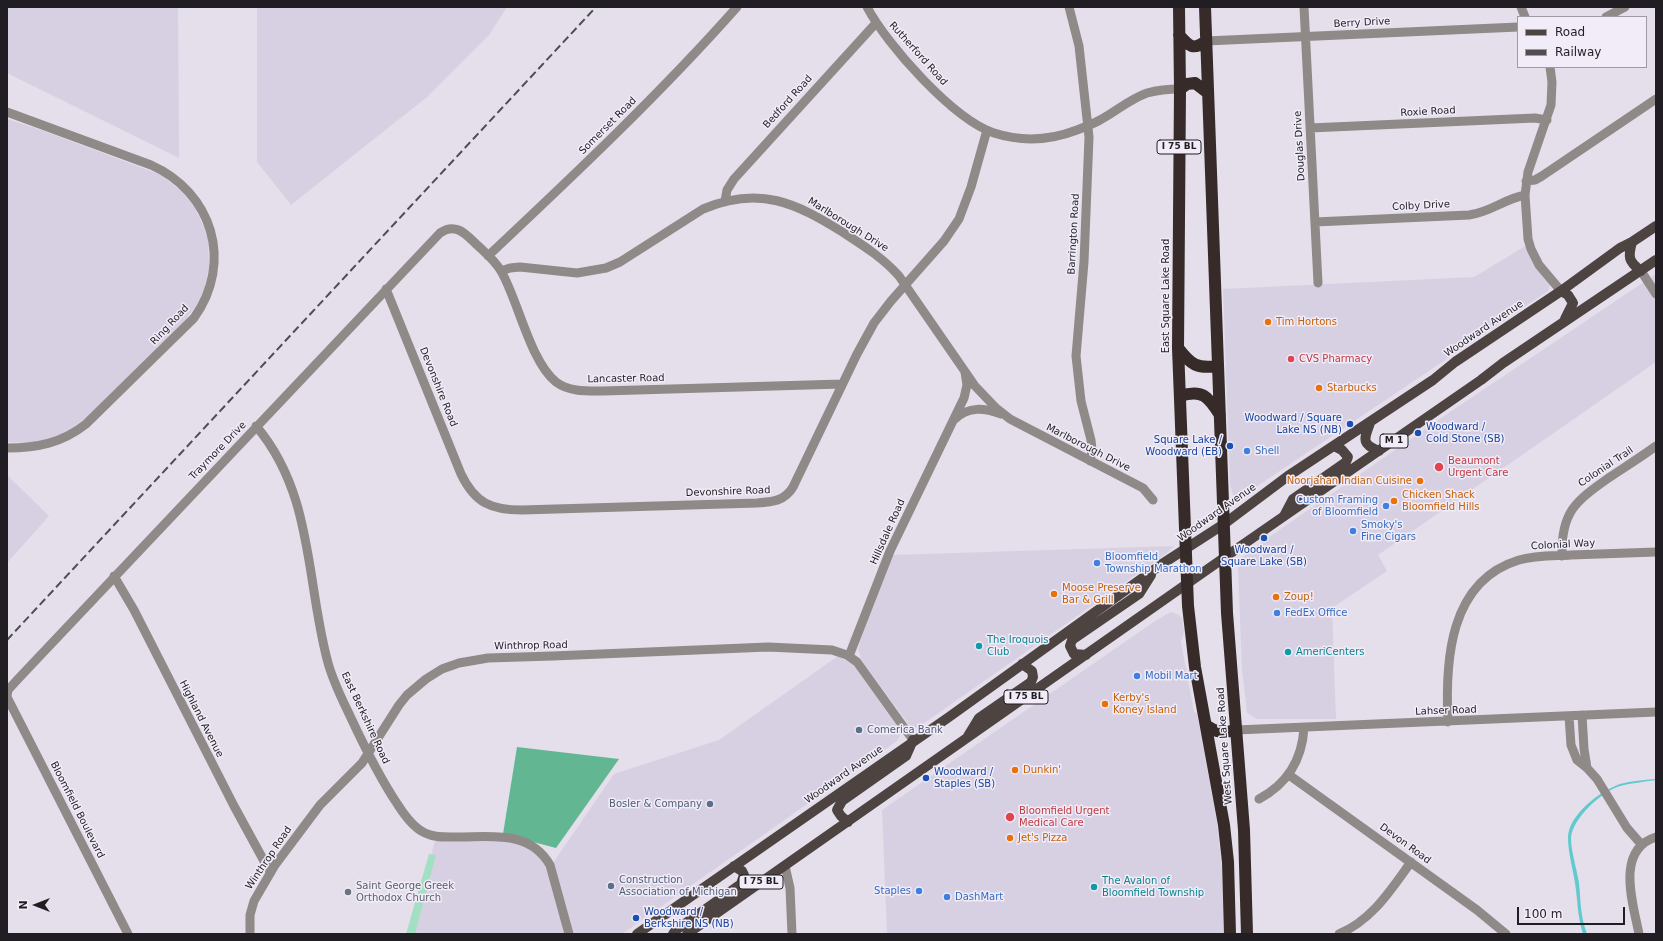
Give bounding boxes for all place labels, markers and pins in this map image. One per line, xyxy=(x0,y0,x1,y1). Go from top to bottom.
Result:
place label: Tim Hortons xyxy=(1276,316,1337,328)
marker: Tim Hortons xyxy=(1263,317,1273,327)
place label: CVS Pharmacy xyxy=(1299,353,1372,365)
marker: CVS Pharmacy xyxy=(1286,354,1296,364)
place label: Starbucks xyxy=(1327,382,1377,394)
marker: Starbucks xyxy=(1314,383,1324,393)
place label: Woodward / Square Lake NS (NB) xyxy=(1245,412,1342,436)
marker: Woodward / Square Lake NS (NB) xyxy=(1345,419,1355,429)
place label: Woodward / Cold Stone (SB) xyxy=(1426,421,1504,444)
marker: Woodward / Cold Stone (SB) xyxy=(1413,428,1423,438)
place label: Square Lake / Woodward (EB) xyxy=(1145,434,1222,458)
marker: Square Lake / Woodward (EB) xyxy=(1225,441,1235,451)
place label: Shell xyxy=(1255,445,1279,457)
marker: Shell xyxy=(1242,446,1252,456)
place label: Beaumont Urgent Care xyxy=(1448,455,1508,478)
marker: Beaumont Urgent Care xyxy=(1433,461,1445,473)
place label: Noorjahan Indian Cuisine xyxy=(1287,475,1412,487)
marker: Noorjahan Indian Cuisine xyxy=(1415,476,1425,486)
place label: Chicken Shack Bloomfield Hills xyxy=(1402,489,1479,512)
place label: Custom Framing of Bloomfield xyxy=(1296,494,1378,518)
marker: Chicken Shack Bloomfield Hills xyxy=(1389,496,1399,506)
marker: Custom Framing of Bloomfield xyxy=(1381,501,1391,511)
place label: Smoky's Fine Cigars xyxy=(1361,519,1416,542)
marker: Smoky's Fine Cigars xyxy=(1348,526,1358,536)
marker: Woodward / Square Lake (SB) xyxy=(1259,533,1269,543)
place label: Woodward / Square Lake (SB) xyxy=(1221,544,1307,568)
place label: Bloomfield Township Marathon xyxy=(1105,551,1202,574)
marker: Bloomfield Township Marathon xyxy=(1092,558,1102,568)
place label: Moose Preserve Bar & Grill xyxy=(1062,582,1141,606)
marker: Moose Preserve Bar & Grill xyxy=(1049,589,1059,599)
place label: Zoup! xyxy=(1284,591,1314,603)
marker: Zoup! xyxy=(1271,592,1281,602)
place label: FedEx Office xyxy=(1285,607,1347,619)
marker: FedEx Office xyxy=(1272,608,1282,618)
place label: The Iroquois Club xyxy=(987,634,1049,658)
marker: The Iroquois Club xyxy=(974,641,984,651)
place label: AmeriCenters xyxy=(1296,646,1364,658)
marker: AmeriCenters xyxy=(1283,647,1293,657)
place label: Mobil Mart xyxy=(1145,670,1198,682)
marker: Mobil Mart xyxy=(1132,671,1142,681)
place label: Kerby's Koney Island xyxy=(1113,692,1177,716)
marker: Kerby's Koney Island xyxy=(1100,699,1110,709)
place label: Comerica Bank xyxy=(867,724,943,736)
marker: Comerica Bank xyxy=(854,725,864,735)
place label: Dunkin' xyxy=(1023,764,1061,776)
marker: Dunkin' xyxy=(1010,765,1020,775)
place label: Woodward / Staples (SB) xyxy=(934,766,995,790)
marker: Woodward / Staples (SB) xyxy=(921,773,931,783)
place label: Bosler & Company xyxy=(609,798,702,810)
marker: Bosler & Company xyxy=(705,799,715,809)
place label: Bloomfield Urgent Medical Care xyxy=(1019,805,1109,828)
marker: Bloomfield Urgent Medical Care xyxy=(1004,811,1016,823)
place label: Jet's Pizza xyxy=(1018,832,1067,844)
marker: Jet's Pizza xyxy=(1005,833,1015,843)
place label: Construction Association of Michigan xyxy=(619,874,737,898)
place label: The Avalon of Bloomfield Township xyxy=(1102,875,1204,898)
place label: Saint George Greek Orthodox Church xyxy=(356,880,454,904)
marker: Construction Association of Michigan xyxy=(606,881,616,891)
marker: The Avalon of Bloomfield Township xyxy=(1089,882,1099,892)
place label: Staples xyxy=(874,885,911,897)
marker: Staples xyxy=(914,886,924,896)
marker: Saint George Greek Orthodox Church xyxy=(343,887,353,897)
place label: DashMart xyxy=(955,891,1003,903)
marker: DashMart xyxy=(942,892,952,902)
place label: Woodward / Berkshire NS (NB) xyxy=(644,906,734,930)
marker: Woodward / Berkshire NS (NB) xyxy=(631,913,641,923)

